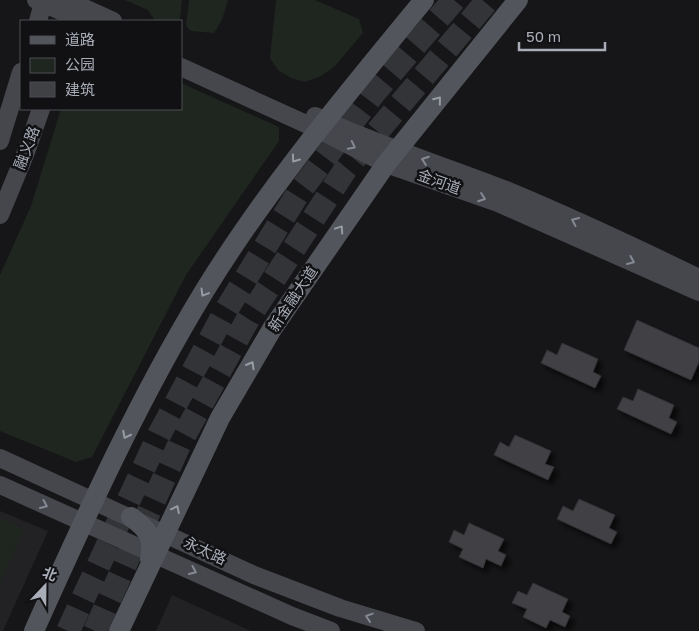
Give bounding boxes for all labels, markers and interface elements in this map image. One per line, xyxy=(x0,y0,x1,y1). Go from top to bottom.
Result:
legend xyxy=(20,20,182,110)
scale bar xyxy=(519,20,605,52)
text: 50 m xyxy=(526,27,561,45)
text: 道路 xyxy=(65,30,95,48)
text: 公园 xyxy=(65,55,95,73)
text: 建筑 xyxy=(65,80,95,98)
one-way arrow xyxy=(433,96,442,105)
street label: 融义路 xyxy=(10,123,43,172)
one-way arrow xyxy=(347,140,356,151)
one-way arrow xyxy=(293,153,301,162)
one-way arrow xyxy=(421,156,429,166)
street label: 金河道 xyxy=(415,165,464,197)
one-way arrow xyxy=(477,192,486,202)
one-way arrow xyxy=(571,216,580,227)
one-way arrow xyxy=(334,225,343,235)
one-way arrow xyxy=(626,255,635,266)
street label: 新金融大道 xyxy=(264,262,321,335)
one-way arrow xyxy=(200,287,210,296)
one-way arrow xyxy=(244,361,254,370)
one-way arrow xyxy=(122,430,132,439)
one-way arrow xyxy=(39,499,48,509)
one-way arrow xyxy=(170,505,180,514)
street label: 永太路 xyxy=(181,532,230,568)
north arrow xyxy=(20,561,70,611)
text: 北 xyxy=(40,563,60,584)
one-way arrow xyxy=(188,565,197,576)
one-way arrow xyxy=(365,613,374,623)

